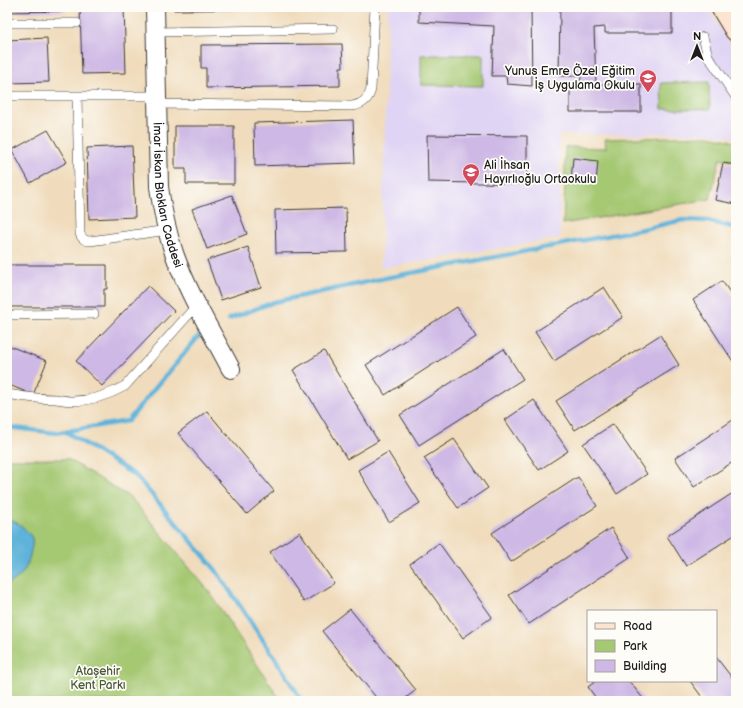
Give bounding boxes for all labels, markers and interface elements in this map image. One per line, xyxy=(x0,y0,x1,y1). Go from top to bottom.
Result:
north arrow xyxy=(677,26,717,66)
text: N xyxy=(693,30,701,43)
place label: Yunus Emre Özel Eğitim İş Uygulama Okulu xyxy=(504,63,635,93)
school or university icon: Yunus Emre Özel Eğitim İş Uygulama Okulu xyxy=(638,68,658,93)
street label: İmar İskan Blokları Caddesi xyxy=(150,122,186,270)
place label: Ali İhsan Hayırlıoğlu Ortaokulu xyxy=(484,157,596,187)
school or university icon: Ali İhsan Hayırlıoğlu Ortaokulu xyxy=(461,162,481,187)
legend xyxy=(587,610,717,682)
text: Road xyxy=(623,619,652,634)
text: Park xyxy=(623,639,647,654)
text: Building xyxy=(623,659,667,674)
park label: Ataşehir Kent Parkı xyxy=(70,664,126,693)

